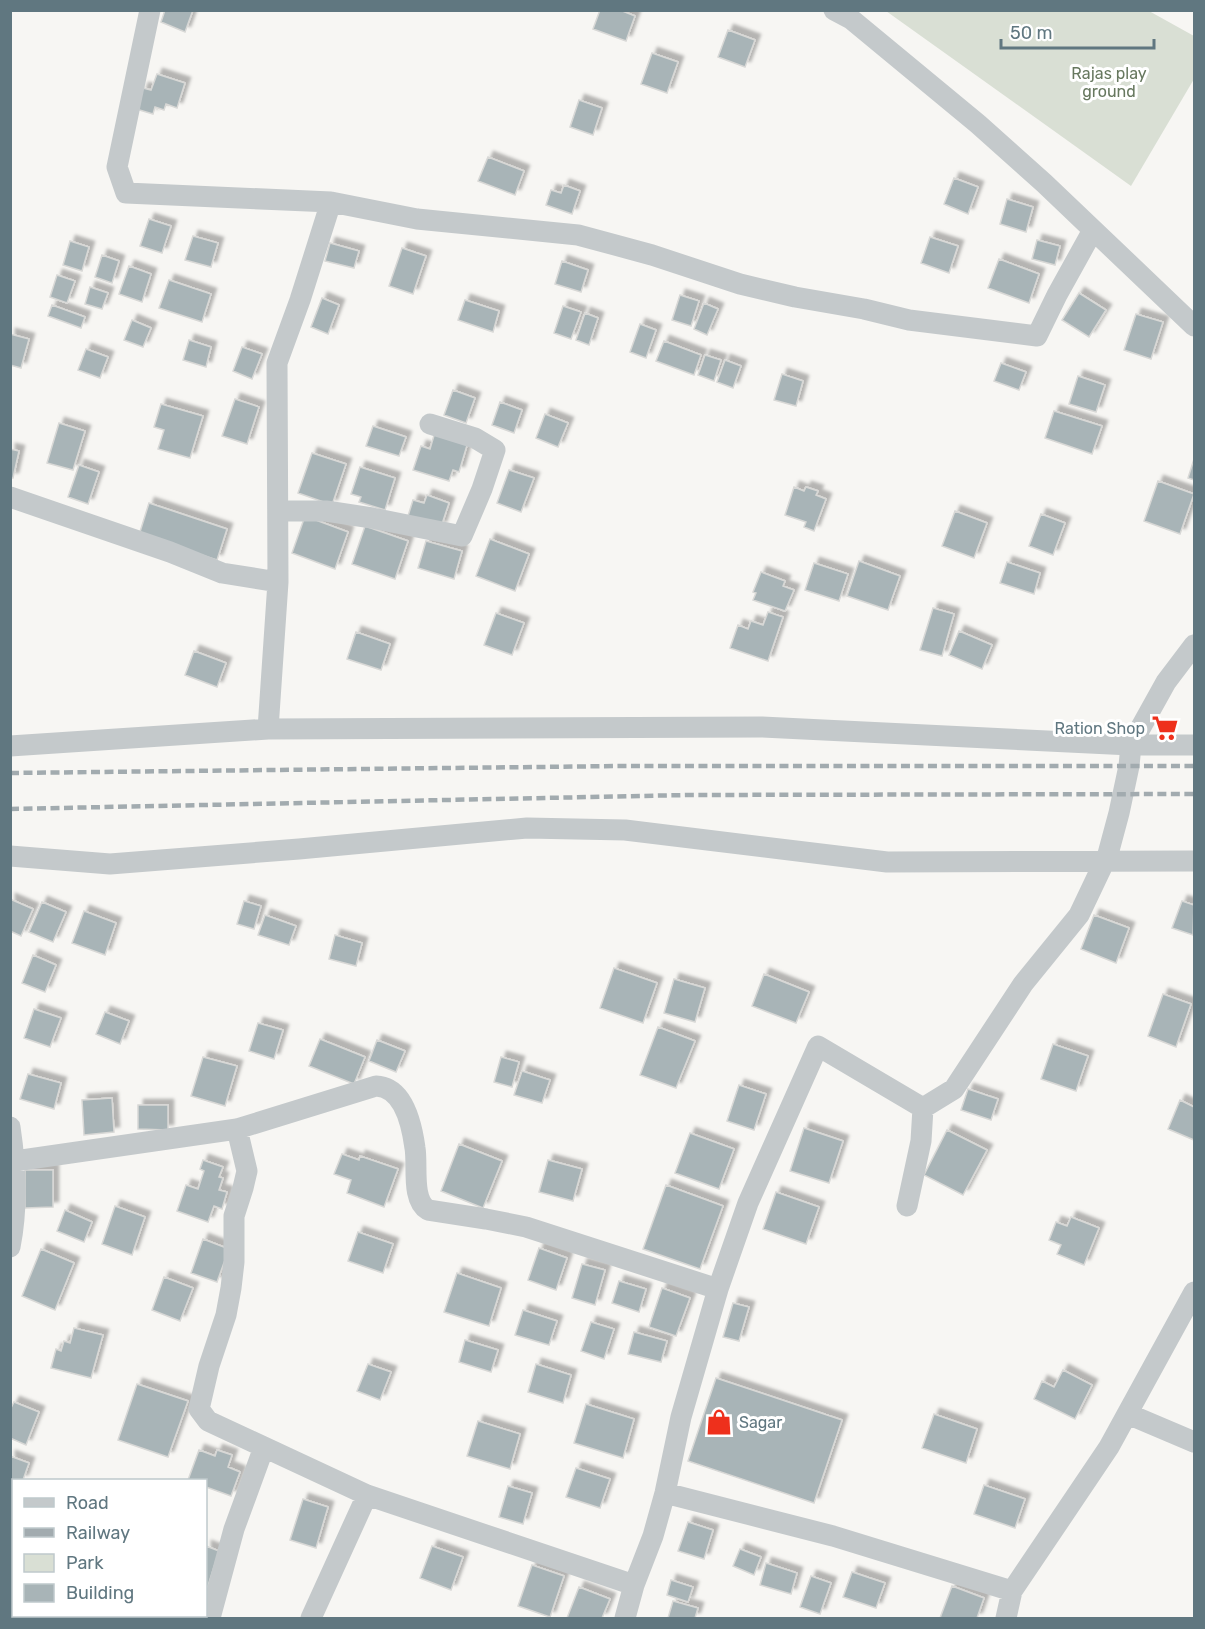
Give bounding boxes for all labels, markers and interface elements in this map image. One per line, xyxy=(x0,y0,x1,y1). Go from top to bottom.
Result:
scale bar xyxy=(1001,12,1154,50)
text: 50 m xyxy=(1010,22,1053,44)
park label: Rajas play ground xyxy=(1071,64,1147,101)
supermarket icon: Ration Shop xyxy=(1150,713,1180,743)
place label: Ration Shop xyxy=(1054,719,1145,738)
shop icon: Sagar xyxy=(704,1407,734,1437)
place label: Sagar xyxy=(739,1413,782,1432)
legend xyxy=(12,1479,207,1617)
text: Road xyxy=(66,1492,109,1514)
text: Railway xyxy=(66,1522,130,1544)
text: Park xyxy=(66,1552,104,1574)
text: Building xyxy=(66,1582,134,1604)

